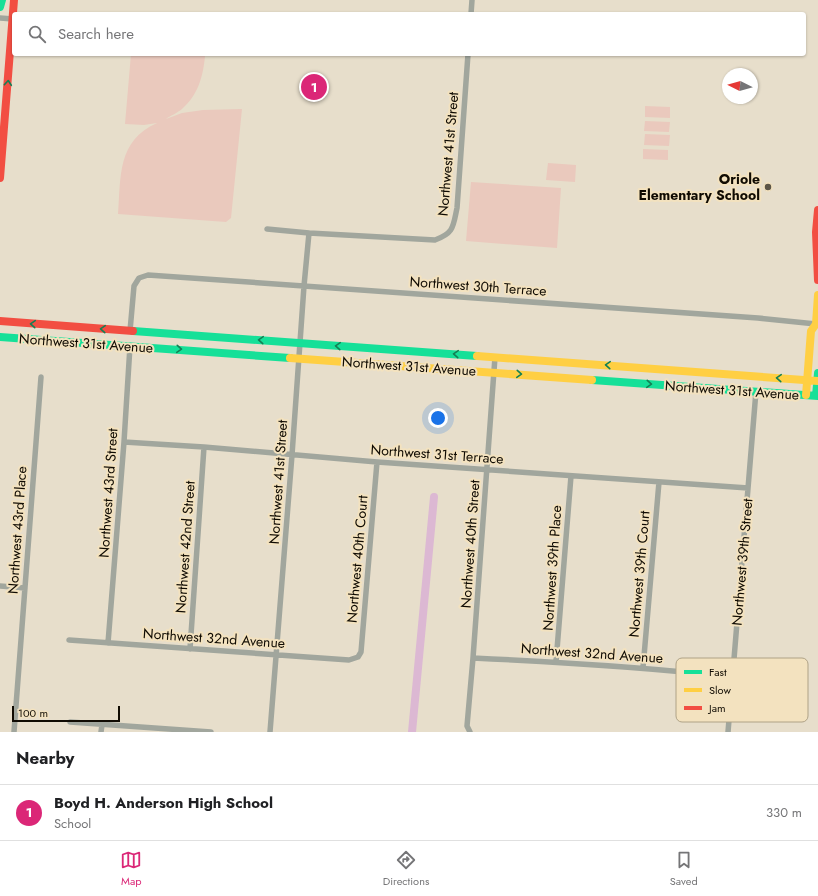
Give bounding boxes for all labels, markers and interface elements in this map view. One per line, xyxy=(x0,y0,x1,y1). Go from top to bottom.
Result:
search box xyxy=(12,12,806,56)
icon: search xyxy=(26,23,48,45)
text: Search here xyxy=(58,23,134,45)
north arrow xyxy=(722,68,758,104)
pin: 1 xyxy=(301,72,327,102)
one-way arrow xyxy=(4,80,13,86)
street label: Northwest 41st Street xyxy=(433,90,463,217)
place label: Oriole Elementary School xyxy=(639,169,760,205)
marker: Oriole Elementary School xyxy=(763,182,773,192)
street label: Northwest 30th Terrace xyxy=(409,271,547,301)
one-way arrow xyxy=(30,319,36,328)
one-way arrow xyxy=(100,324,106,333)
street label: Northwest 31st Avenue xyxy=(18,328,154,358)
one-way arrow xyxy=(258,336,264,345)
one-way arrow xyxy=(335,341,341,350)
one-way arrow xyxy=(176,345,182,354)
one-way arrow xyxy=(453,350,459,359)
street label: Northwest 31st Avenue xyxy=(341,351,477,381)
one-way arrow xyxy=(605,361,611,370)
one-way arrow xyxy=(516,370,522,379)
one-way arrow xyxy=(776,373,782,382)
street label: Northwest 31st Avenue xyxy=(664,375,800,405)
one-way arrow xyxy=(646,379,652,388)
your location xyxy=(428,408,448,428)
street label: Northwest 41st Street xyxy=(264,418,292,545)
street label: Northwest 43rd Street xyxy=(93,427,123,558)
street label: Northwest 31st Terrace xyxy=(370,439,504,469)
street label: Northwest 43rd Place xyxy=(3,465,31,595)
street label: Northwest 42nd Street xyxy=(170,479,200,614)
street label: Northwest 40th Street xyxy=(456,479,485,609)
street label: Northwest 40th Court xyxy=(341,494,373,624)
street label: Northwest 39th Street xyxy=(726,497,758,626)
street label: Northwest 39th Place xyxy=(538,505,566,631)
street label: Northwest 39th Court xyxy=(624,509,655,638)
street label: Northwest 32nd Avenue xyxy=(142,623,286,653)
street label: Northwest 32nd Avenue xyxy=(520,638,664,668)
legend xyxy=(676,658,808,722)
text: Fast xyxy=(709,664,727,680)
text: Slow xyxy=(709,682,731,698)
text: Jam xyxy=(707,700,726,716)
scale bar xyxy=(12,704,120,723)
text: 100 m xyxy=(18,705,48,721)
text: Nearby xyxy=(16,746,74,770)
text: Boyd H. Anderson High School xyxy=(54,792,273,814)
text: 1 xyxy=(26,803,32,822)
text: 330 m xyxy=(766,803,802,822)
text: School xyxy=(54,814,91,833)
tab: Map xyxy=(120,849,142,889)
tab: Directions xyxy=(383,849,429,889)
tab: Saved xyxy=(670,849,698,889)

